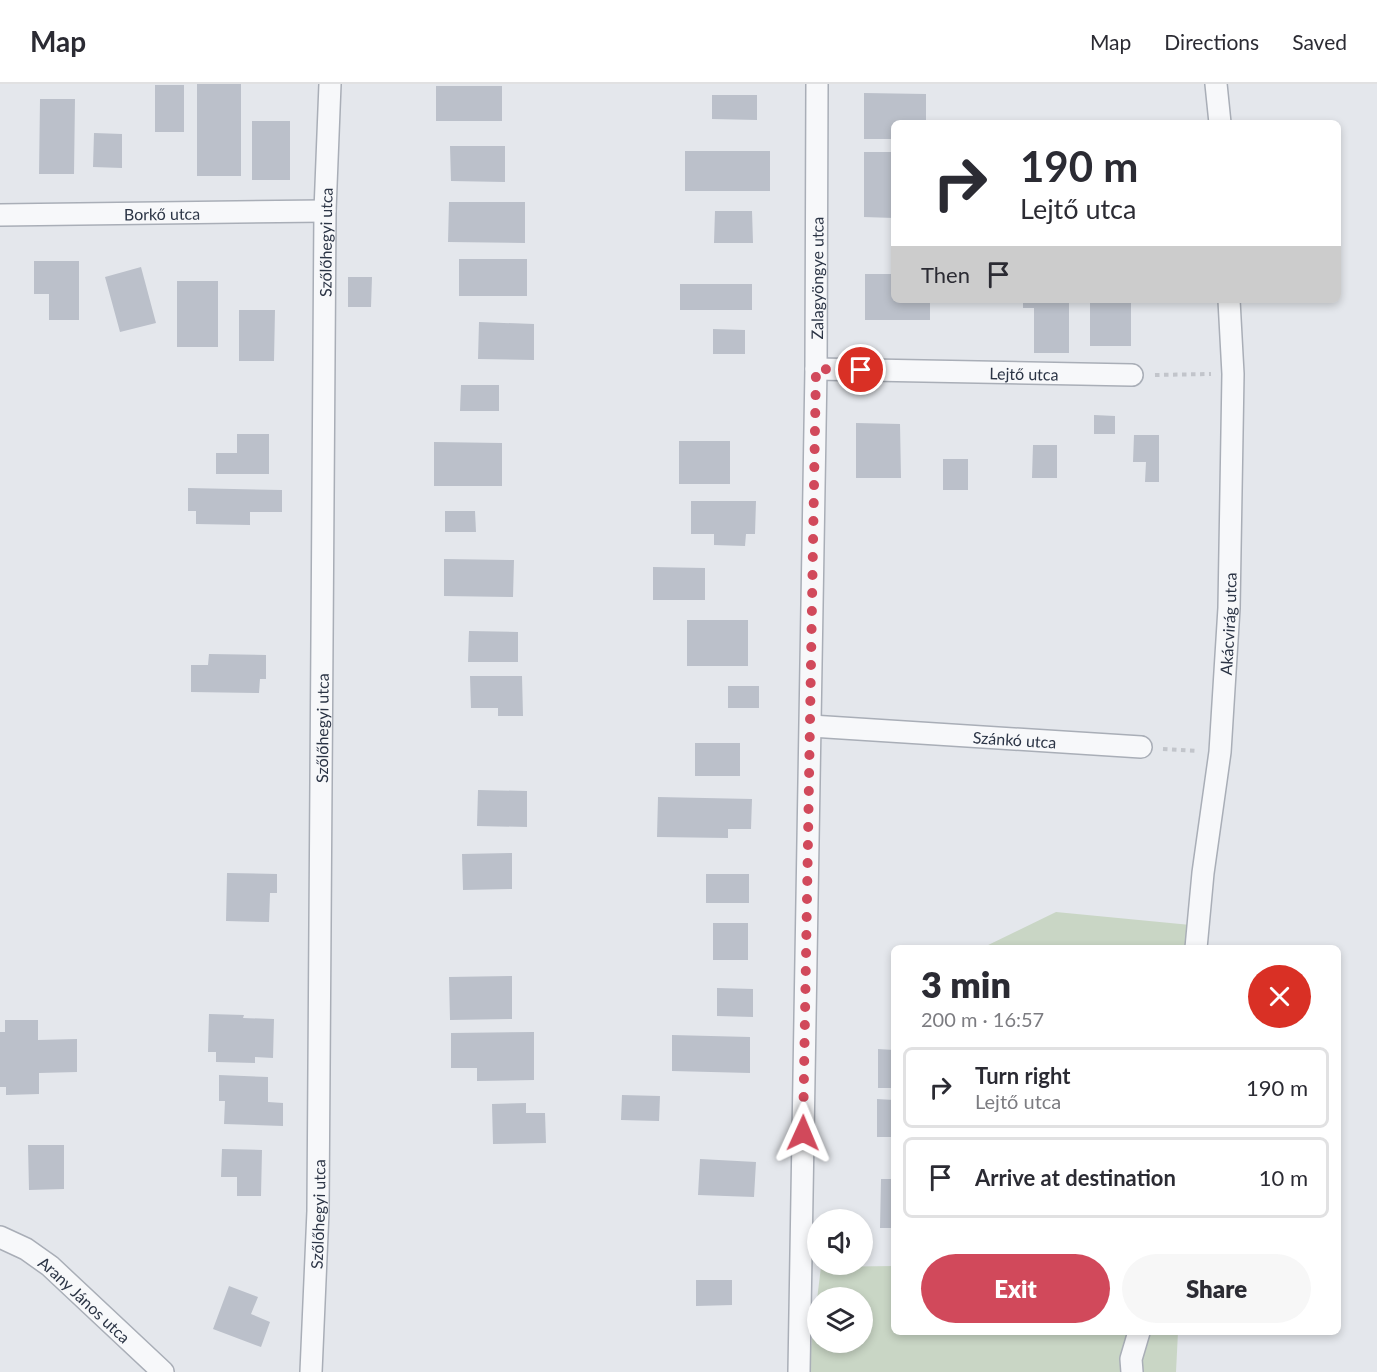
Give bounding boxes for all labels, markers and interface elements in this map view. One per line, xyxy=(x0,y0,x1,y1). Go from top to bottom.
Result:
text: Map xyxy=(30,24,86,58)
text: Map xyxy=(1090,29,1131,54)
text: Directions xyxy=(1164,29,1259,54)
text: Saved xyxy=(1292,29,1347,54)
text: 190 m xyxy=(1020,141,1138,191)
icon: right xyxy=(921,144,999,222)
street label: Szőlőhegyi utca xyxy=(315,187,335,297)
text: Lejtő utca xyxy=(1020,192,1136,225)
street label: Borkő utca xyxy=(124,203,200,223)
street label: Zalagyöngye utca xyxy=(807,217,826,340)
icon: arrive xyxy=(982,258,1015,291)
text: Then xyxy=(921,261,970,288)
pin xyxy=(835,344,886,395)
icon: arrive xyxy=(844,353,877,386)
street label: Lejtő utca xyxy=(989,363,1059,383)
street label: Akácvirág utca xyxy=(1215,572,1239,676)
street label: Szőlőhegyi utca xyxy=(311,673,331,783)
street label: Szánkó utca xyxy=(972,727,1057,751)
text: 3 min xyxy=(921,962,1011,1006)
button: close xyxy=(1248,965,1311,1028)
text: 200 m · 16:57 xyxy=(921,1007,1044,1031)
text: Turn right xyxy=(975,1062,1070,1089)
icon: right xyxy=(924,1071,957,1104)
text: 190 m xyxy=(1246,1074,1308,1101)
text: Lejtő utca xyxy=(975,1089,1061,1113)
position arrow xyxy=(771,1101,835,1165)
street label: Szőlőhegyi utca xyxy=(306,1159,328,1269)
icon: arrive xyxy=(924,1161,957,1194)
text: Arrive at destination xyxy=(975,1164,1176,1191)
text: 10 m xyxy=(1259,1164,1308,1191)
map controls xyxy=(807,1209,873,1353)
button: sound xyxy=(807,1209,873,1275)
street label: Arany János utca xyxy=(35,1252,135,1346)
button: Exit xyxy=(921,1254,1110,1323)
button: Share xyxy=(1122,1254,1311,1323)
button: layers xyxy=(807,1287,873,1353)

